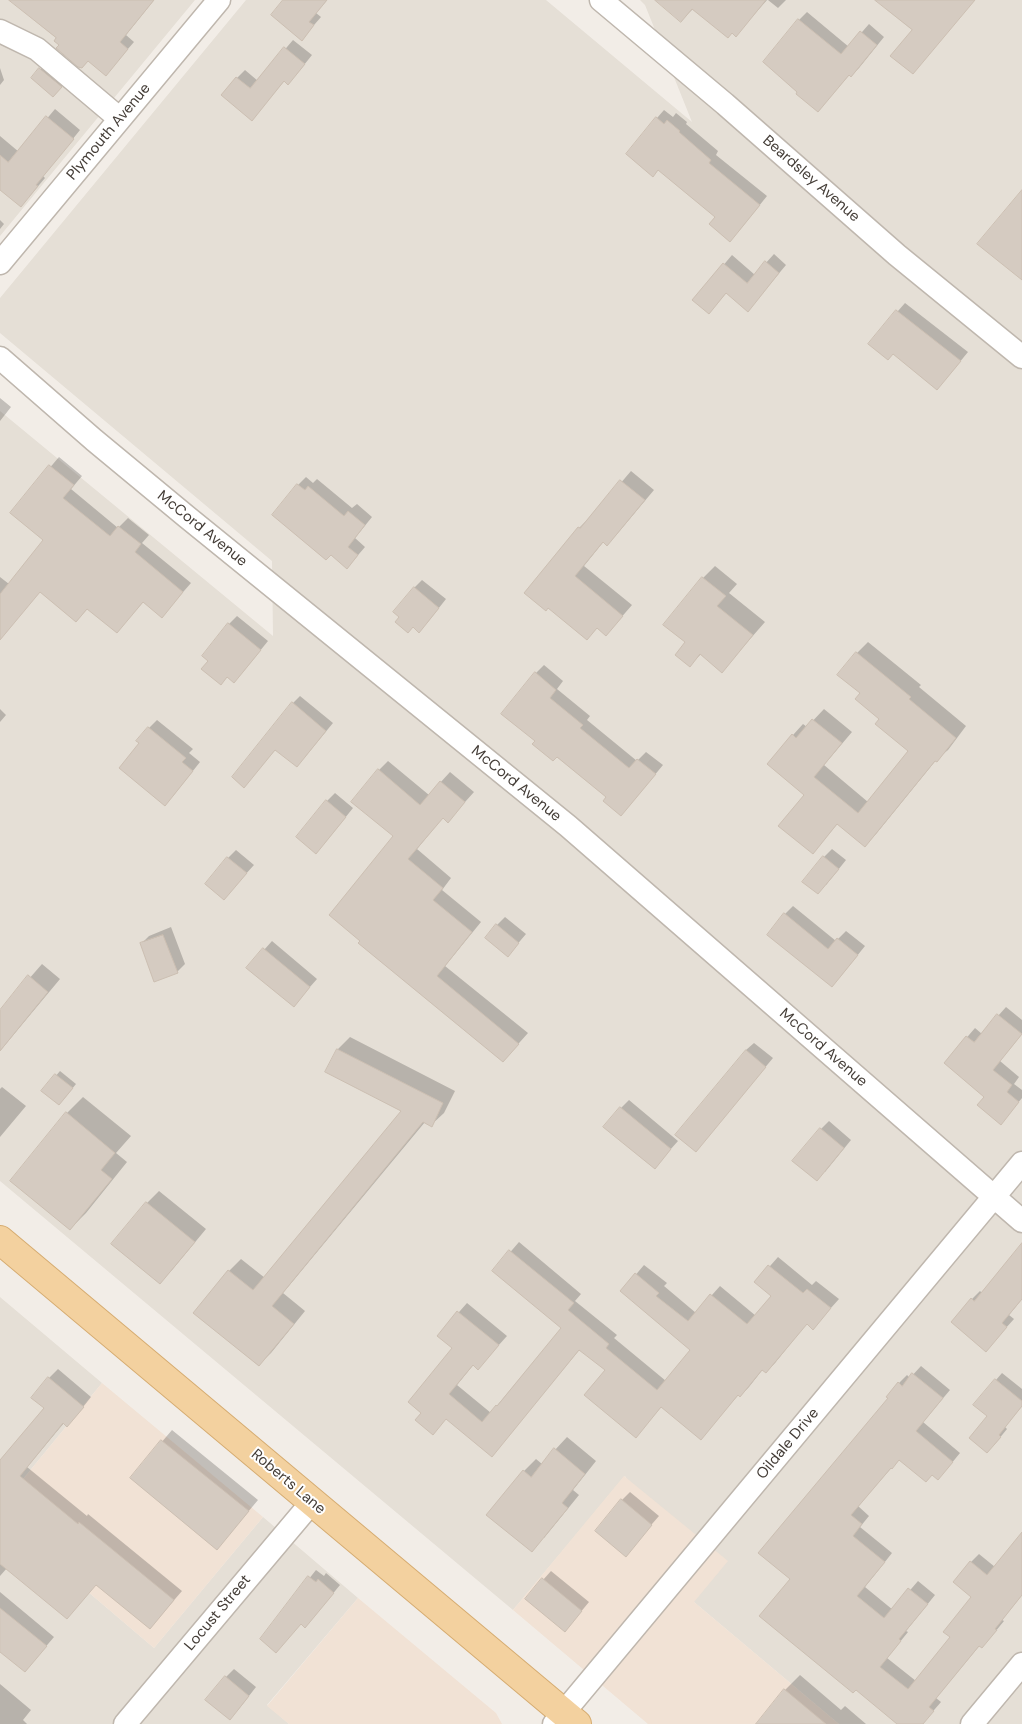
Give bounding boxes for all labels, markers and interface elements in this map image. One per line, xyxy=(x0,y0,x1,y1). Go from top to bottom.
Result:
street label: Plymouth Avenue xyxy=(63,80,155,184)
street label: Beardsley Avenue xyxy=(759,132,863,226)
street label: McCord Avenue xyxy=(153,487,251,571)
street label: McCord Avenue xyxy=(467,742,565,826)
street label: McCord Avenue xyxy=(775,1005,871,1091)
street label: Oildale Drive xyxy=(753,1405,823,1483)
street label: Roberts Lane xyxy=(247,1446,329,1518)
street label: Locust Street xyxy=(181,1572,255,1654)

